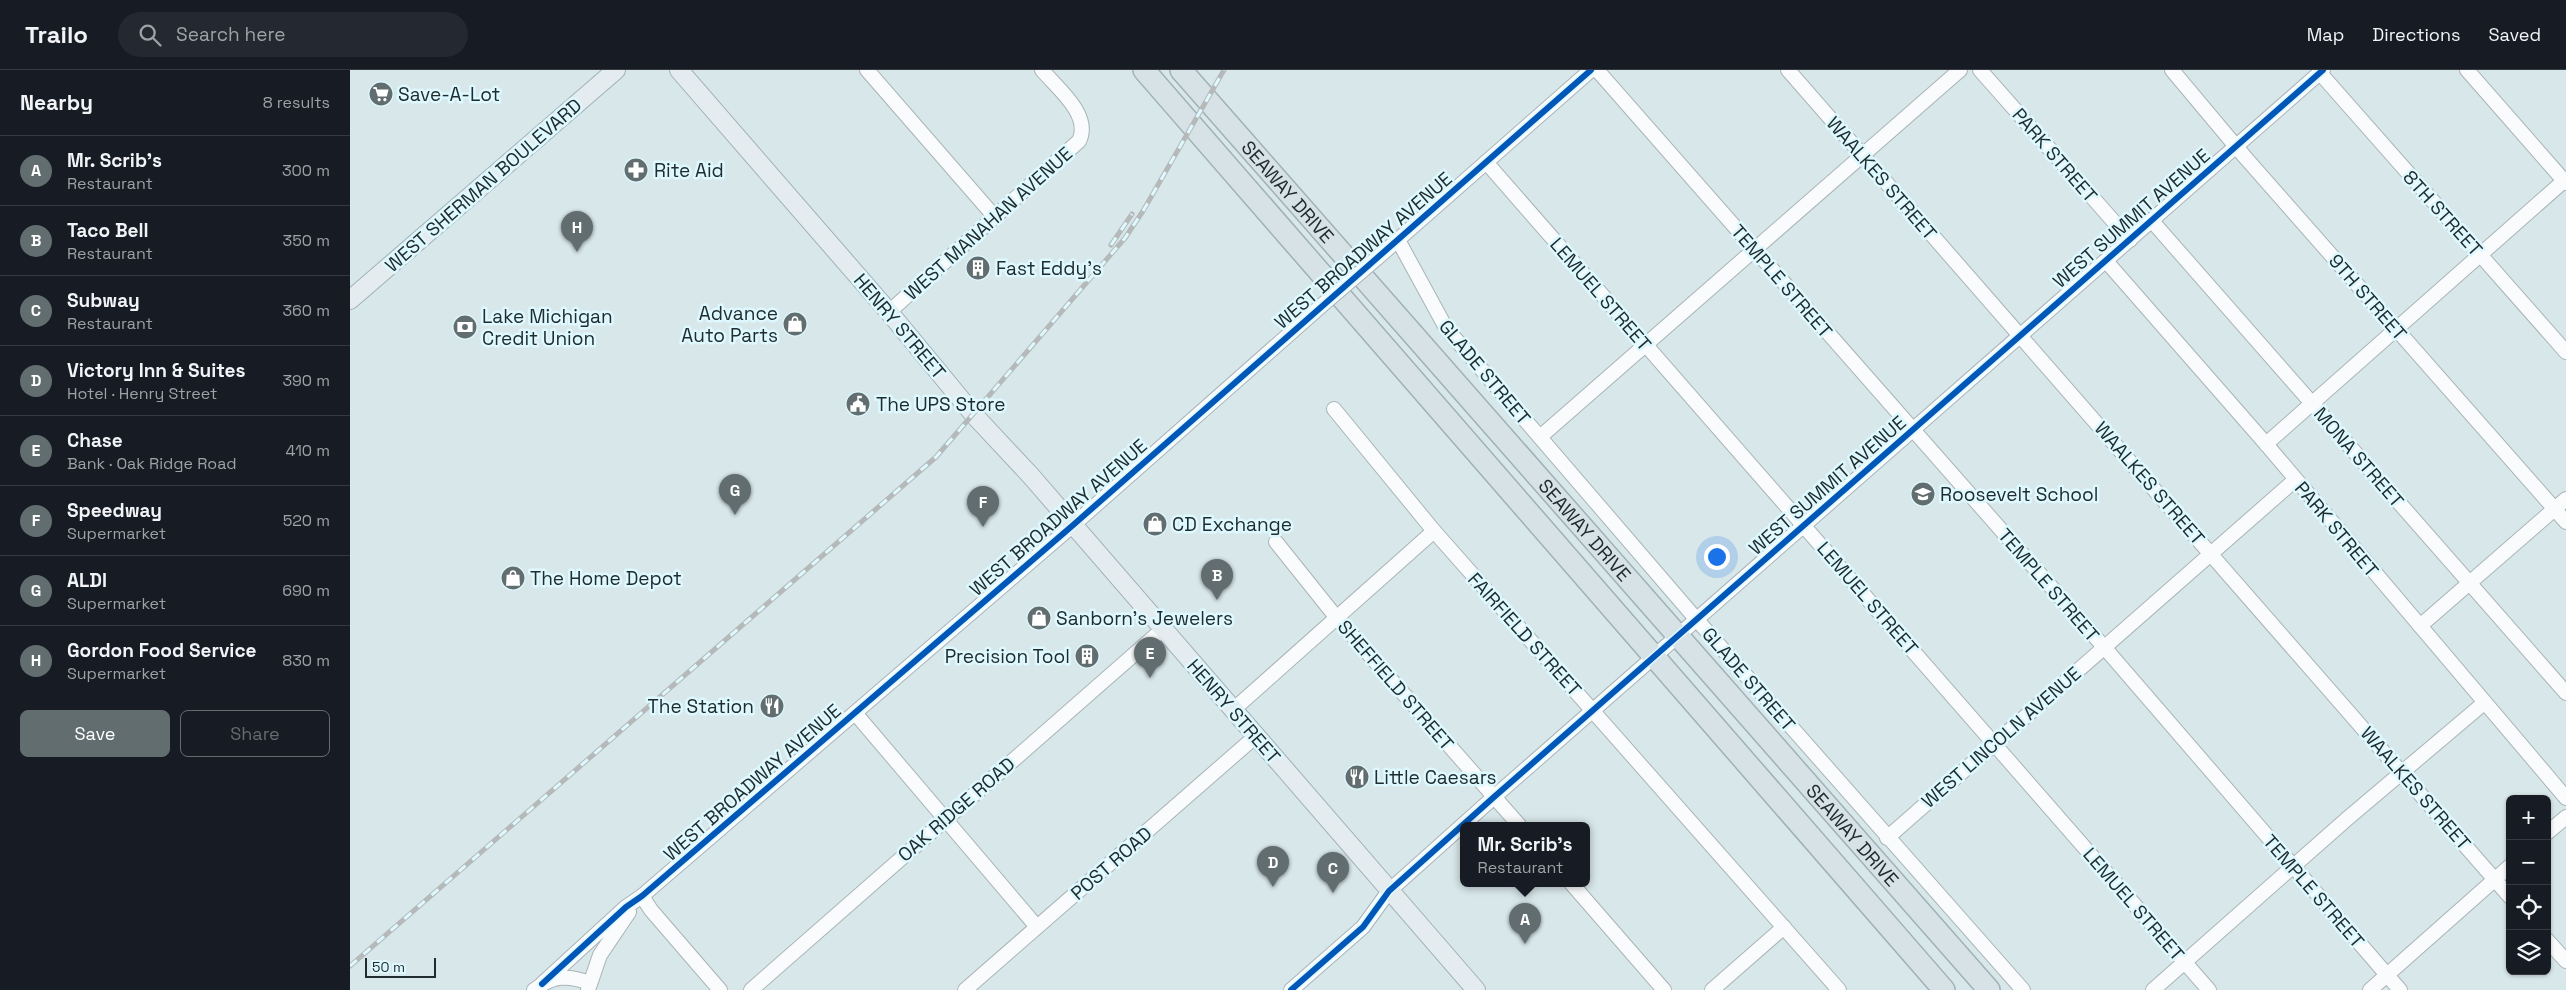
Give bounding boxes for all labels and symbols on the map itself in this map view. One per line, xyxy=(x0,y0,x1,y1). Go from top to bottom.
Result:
supermarket icon: Save-A-Lot xyxy=(368,81,394,107)
place label: Save-A-Lot xyxy=(398,82,500,107)
street label: WEST SHERMAN BOULEVARD xyxy=(380,93,586,277)
street label: PARK STREET xyxy=(2007,103,2103,208)
street label: WAALKES STREET xyxy=(1821,111,1942,245)
street label: SEAWAY DRIVE xyxy=(1236,136,1339,249)
street label: WEST MANAHAN AVENUE xyxy=(899,141,1078,306)
street label: WEST SUMMIT AVENUE xyxy=(2047,143,2215,294)
pharmacy icon: Rite Aid xyxy=(623,157,649,183)
place label: Rite Aid xyxy=(654,158,724,183)
street label: 8TH STREET xyxy=(2397,165,2488,262)
street label: WEST BROADWAY AVENUE xyxy=(1269,166,1457,334)
pin: H xyxy=(561,211,593,252)
street label: TEMPLE STREET xyxy=(1725,219,1838,343)
street label: LEMUEL STREET xyxy=(1544,232,1657,356)
street label: 9TH STREET xyxy=(2323,249,2412,346)
building icon: Fast Eddy's xyxy=(965,255,991,281)
place label: Fast Eddy's xyxy=(996,256,1102,281)
street label: HENRY STREET xyxy=(848,268,951,384)
place label: Advance Auto Parts xyxy=(681,301,778,348)
place label: Lake Michigan Credit Union xyxy=(482,304,613,351)
shop icon: Advance Auto Parts xyxy=(782,311,808,337)
bank icon: Lake Michigan Credit Union xyxy=(452,314,478,340)
street label: GLADE STREET xyxy=(1433,315,1536,430)
public building icon: The UPS Store xyxy=(845,391,871,417)
place label: The UPS Store xyxy=(876,392,1005,417)
street label: MONA STREET xyxy=(2308,402,2409,513)
street label: WEST SUMMIT AVENUE xyxy=(1743,410,1911,561)
street label: WAALKES STREET xyxy=(2089,416,2210,550)
street label: WEST BROADWAY AVENUE xyxy=(964,433,1152,601)
pin: G xyxy=(719,474,751,515)
street label: SEAWAY DRIVE xyxy=(1533,474,1636,587)
street label: PARK STREET xyxy=(2289,476,2384,582)
school or university icon: Roosevelt School xyxy=(1910,481,1936,507)
place label: Roosevelt School xyxy=(1940,482,2099,507)
pin: F xyxy=(967,486,999,527)
shop icon: CD Exchange xyxy=(1142,511,1168,537)
place label: CD Exchange xyxy=(1172,512,1292,537)
street label: TEMPLE STREET xyxy=(1992,523,2105,647)
street label: LEMUEL STREET xyxy=(1811,536,1924,660)
your location xyxy=(1704,544,1730,570)
pin: B xyxy=(1201,559,1233,600)
shop icon: The Home Depot xyxy=(500,565,526,591)
place label: The Home Depot xyxy=(530,566,682,591)
street label: FAIRFIELD STREET xyxy=(1462,567,1587,702)
shop icon: Sanborn's Jewelers xyxy=(1026,605,1052,631)
place label: Sanborn's Jewelers xyxy=(1056,606,1233,631)
street label: SHEFFIELD STREET xyxy=(1332,615,1459,756)
street label: GLADE STREET xyxy=(1697,622,1801,737)
pin: E xyxy=(1134,637,1166,678)
building icon: Precision Tool xyxy=(1074,643,1100,669)
place label: Precision Tool xyxy=(945,644,1070,669)
street label: HENRY STREET xyxy=(1181,654,1286,769)
street label: WEST LINCOLN AVENUE xyxy=(1916,661,2086,814)
restaurant icon: The Station xyxy=(759,693,785,719)
place label: The Station xyxy=(648,694,754,719)
street label: WEST BROADWAY AVENUE xyxy=(658,698,846,866)
street label: WAALKES STREET xyxy=(2355,721,2476,855)
street label: OAK RIDGE ROAD xyxy=(893,752,1020,867)
restaurant icon: Little Caesars xyxy=(1344,764,1370,790)
place label: Little Caesars xyxy=(1374,765,1497,790)
street label: SEAWAY DRIVE xyxy=(1801,779,1904,892)
street label: POST ROAD xyxy=(1065,821,1157,906)
street label: TEMPLE STREET xyxy=(2257,829,2370,953)
street label: LEMUEL STREET xyxy=(2077,842,2190,966)
pin: D xyxy=(1257,846,1289,887)
pin: C xyxy=(1317,852,1349,893)
pin: A xyxy=(1509,903,1541,944)
scale bar xyxy=(365,955,436,978)

